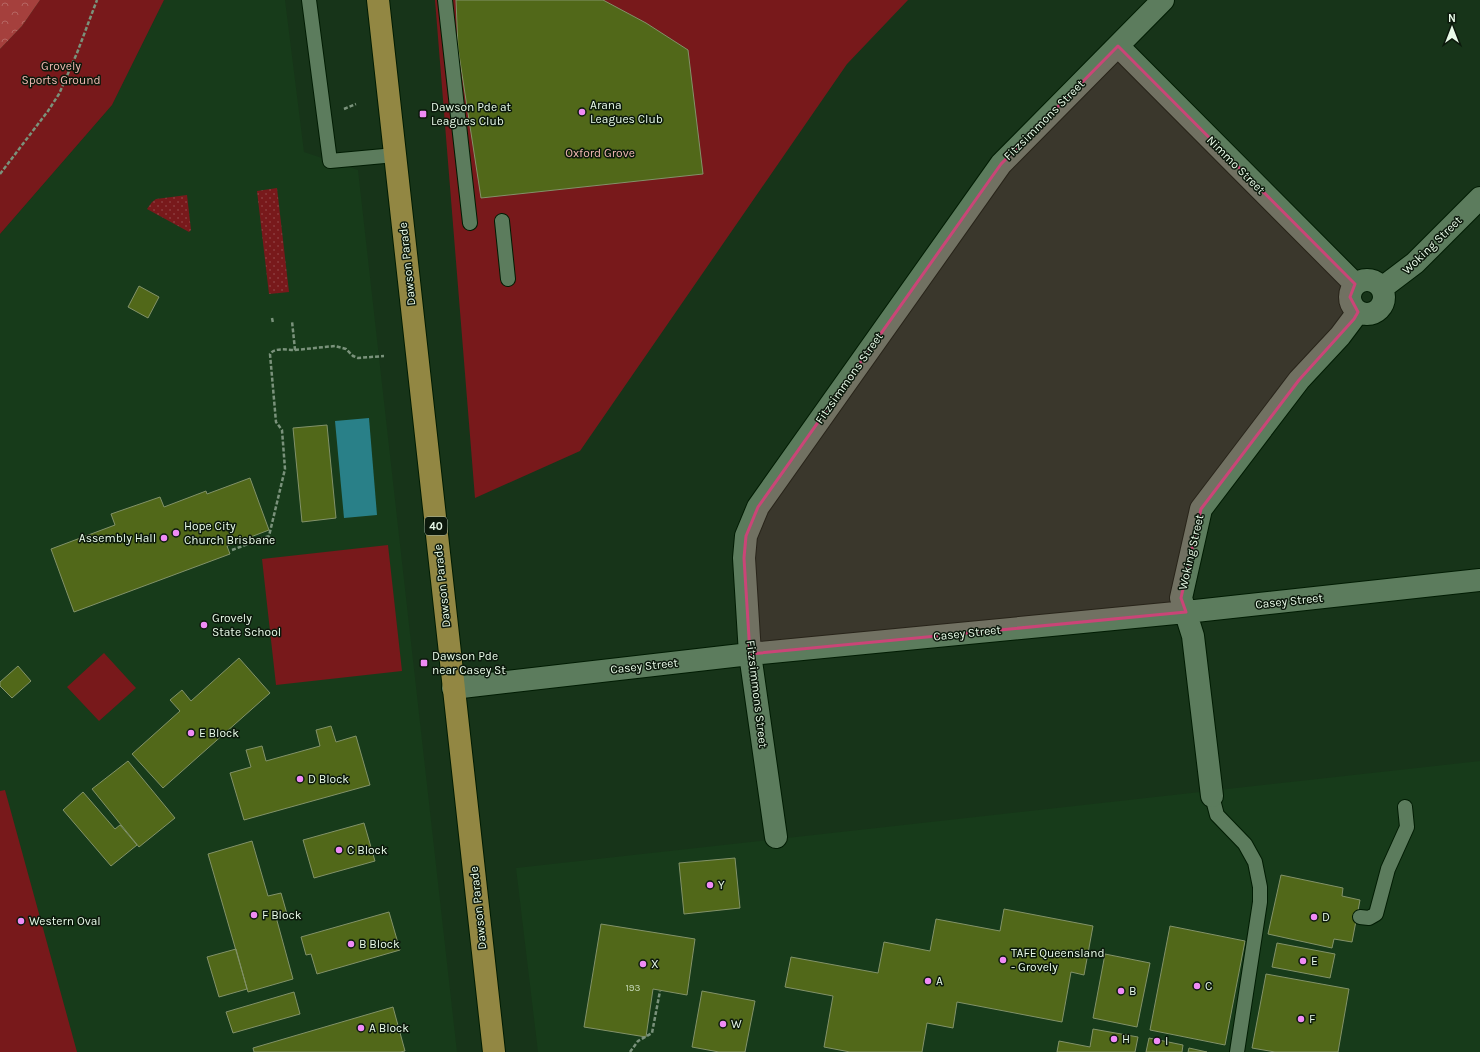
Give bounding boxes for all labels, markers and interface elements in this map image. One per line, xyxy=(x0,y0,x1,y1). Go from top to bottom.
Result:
north arrow xyxy=(1432,8,1472,48)
text: N xyxy=(1448,12,1456,25)
park label: Grovely Sports Ground xyxy=(21,59,101,87)
street label: Fitzsimmons Street xyxy=(1001,76,1088,163)
place label: Arana Leagues Club xyxy=(590,98,663,126)
place label: Dawson Pde at Leagues Club xyxy=(431,100,512,128)
marker: Arana Leagues Club xyxy=(577,107,587,117)
marker: Dawson Pde at Leagues Club xyxy=(418,109,428,119)
street label: Nimmo Street xyxy=(1204,133,1268,197)
park label: Oxford Grove xyxy=(565,146,635,160)
street label: Woking Street xyxy=(1399,213,1465,277)
street label: Dawson Parade xyxy=(396,222,418,306)
street label: Fitzsimmons Street xyxy=(812,329,886,426)
street label: Woking Street xyxy=(1176,512,1207,591)
road number: 40 xyxy=(425,517,447,535)
place label: Hope City Church Brisbane xyxy=(184,519,275,547)
marker: Hope City Church Brisbane xyxy=(171,528,181,538)
place label: Assembly Hall xyxy=(79,531,156,545)
marker: Assembly Hall xyxy=(159,533,169,543)
street label: Dawson Parade xyxy=(431,544,453,628)
street label: Casey Street xyxy=(1255,590,1324,612)
place label: Grovely State School xyxy=(212,611,281,639)
marker: Grovely State School xyxy=(199,620,209,630)
street label: Casey Street xyxy=(933,622,1002,644)
street label: Fitzsimmons Street xyxy=(743,639,771,749)
place label: Dawson Pde near Casey St xyxy=(432,649,506,677)
street label: Casey Street xyxy=(610,655,679,677)
marker: Dawson Pde near Casey St xyxy=(419,658,429,668)
place label: E Block xyxy=(199,726,239,740)
marker: E Block xyxy=(186,728,196,738)
place label: D Block xyxy=(308,772,349,786)
marker: D Block xyxy=(295,774,305,784)
place label: C Block xyxy=(347,843,388,857)
marker: C Block xyxy=(334,845,344,855)
street label: Dawson Parade xyxy=(467,866,489,950)
place label: Y xyxy=(718,878,725,892)
marker: Y xyxy=(705,880,715,890)
place label: F Block xyxy=(262,908,302,922)
marker: F Block xyxy=(249,910,259,920)
place label: D xyxy=(1322,910,1330,924)
marker: D xyxy=(1309,912,1319,922)
place label: Western Oval xyxy=(29,914,101,928)
marker: Western Oval xyxy=(16,916,26,926)
place label: B Block xyxy=(359,937,400,951)
marker: B Block xyxy=(346,939,356,949)
place label: TAFE Queensland - Grovely xyxy=(1011,946,1105,974)
place label: E xyxy=(1311,954,1318,968)
marker: TAFE Queensland - Grovely xyxy=(998,955,1008,965)
marker: E xyxy=(1298,956,1308,966)
place label: X xyxy=(651,957,659,971)
marker: X xyxy=(638,959,648,969)
place label: A xyxy=(936,974,943,988)
marker: A xyxy=(923,976,933,986)
place label: C xyxy=(1205,979,1212,993)
marker: C xyxy=(1192,981,1202,991)
house number: 193 xyxy=(625,982,641,994)
place label: B xyxy=(1129,984,1136,998)
marker: B xyxy=(1116,986,1126,996)
place label: F xyxy=(1309,1012,1315,1026)
marker: F xyxy=(1296,1014,1306,1024)
place label: W xyxy=(731,1017,742,1031)
marker: W xyxy=(718,1019,728,1029)
place label: A Block xyxy=(369,1021,409,1035)
marker: A Block xyxy=(356,1023,366,1033)
place label: H xyxy=(1122,1032,1130,1046)
marker: H xyxy=(1109,1034,1119,1044)
place label: I xyxy=(1165,1034,1168,1048)
marker: I xyxy=(1152,1036,1162,1046)

